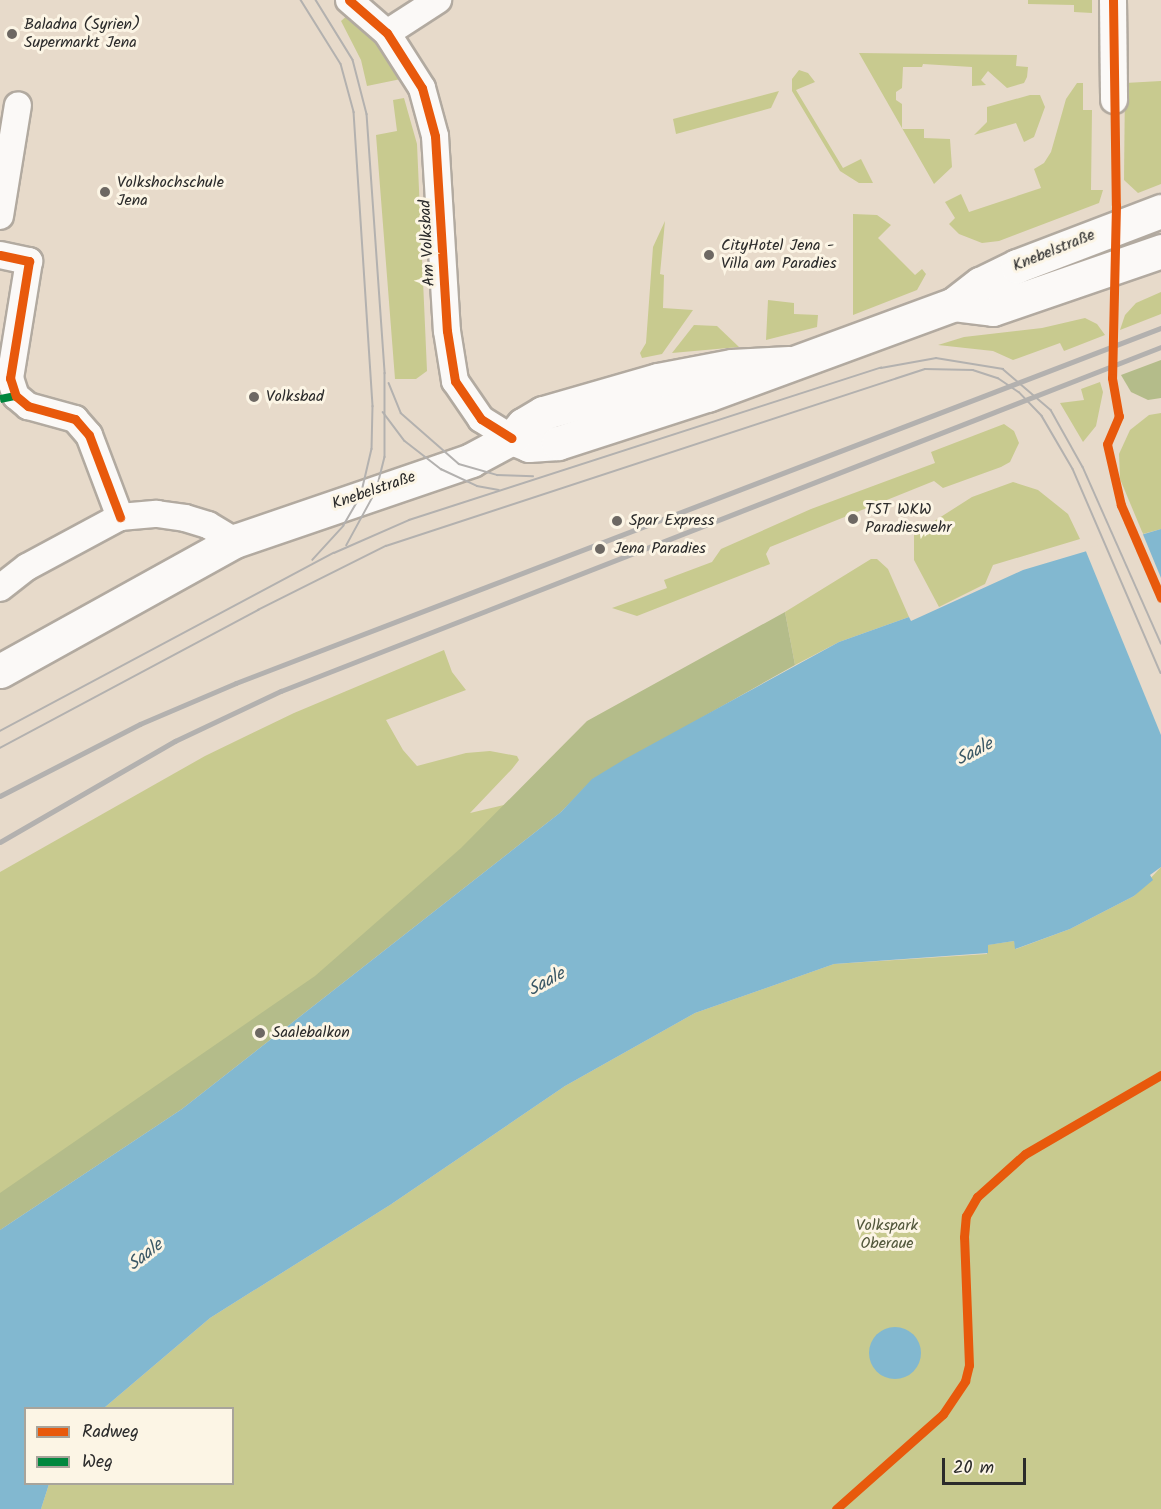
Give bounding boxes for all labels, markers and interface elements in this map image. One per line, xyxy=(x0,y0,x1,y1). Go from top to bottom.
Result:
place label: Baladna (Syrien) Supermarkt Jena xyxy=(24,15,140,53)
marker: Baladna (Syrien) Supermarkt Jena xyxy=(5,27,19,41)
place label: Volkshochschule Jena xyxy=(117,173,224,211)
marker: Volkshochschule Jena xyxy=(98,185,112,199)
street label: Am Volksbad xyxy=(416,199,440,287)
street label: Knebelstraße xyxy=(1010,226,1098,276)
place label: CityHotel Jena - Villa am Paradies xyxy=(721,236,837,274)
marker: CityHotel Jena - Villa am Paradies xyxy=(702,248,716,262)
place label: Volksbad xyxy=(266,387,324,407)
marker: Volksbad xyxy=(247,390,261,404)
street label: Knebelstraße xyxy=(330,468,418,514)
place label: TST WKW Paradieswehr xyxy=(865,500,952,538)
place label: Spar Express xyxy=(629,511,714,531)
marker: TST WKW Paradieswehr xyxy=(846,512,860,526)
marker: Spar Express xyxy=(610,514,624,528)
place label: Jena Paradies xyxy=(614,539,706,559)
marker: Jena Paradies xyxy=(591,540,609,558)
water label: Saale xyxy=(953,734,997,772)
water label: Saale xyxy=(525,964,569,1002)
place label: Saalebalkon xyxy=(272,1023,350,1043)
marker: Saalebalkon xyxy=(253,1026,267,1040)
park label: Volkspark Oberaue xyxy=(856,1216,918,1254)
water label: Saale xyxy=(124,1235,168,1277)
legend xyxy=(24,1407,234,1485)
text: Radweg xyxy=(82,1418,139,1447)
scale bar xyxy=(945,1446,1029,1484)
text: Weg xyxy=(82,1448,113,1477)
text: 20 m xyxy=(953,1454,994,1483)

